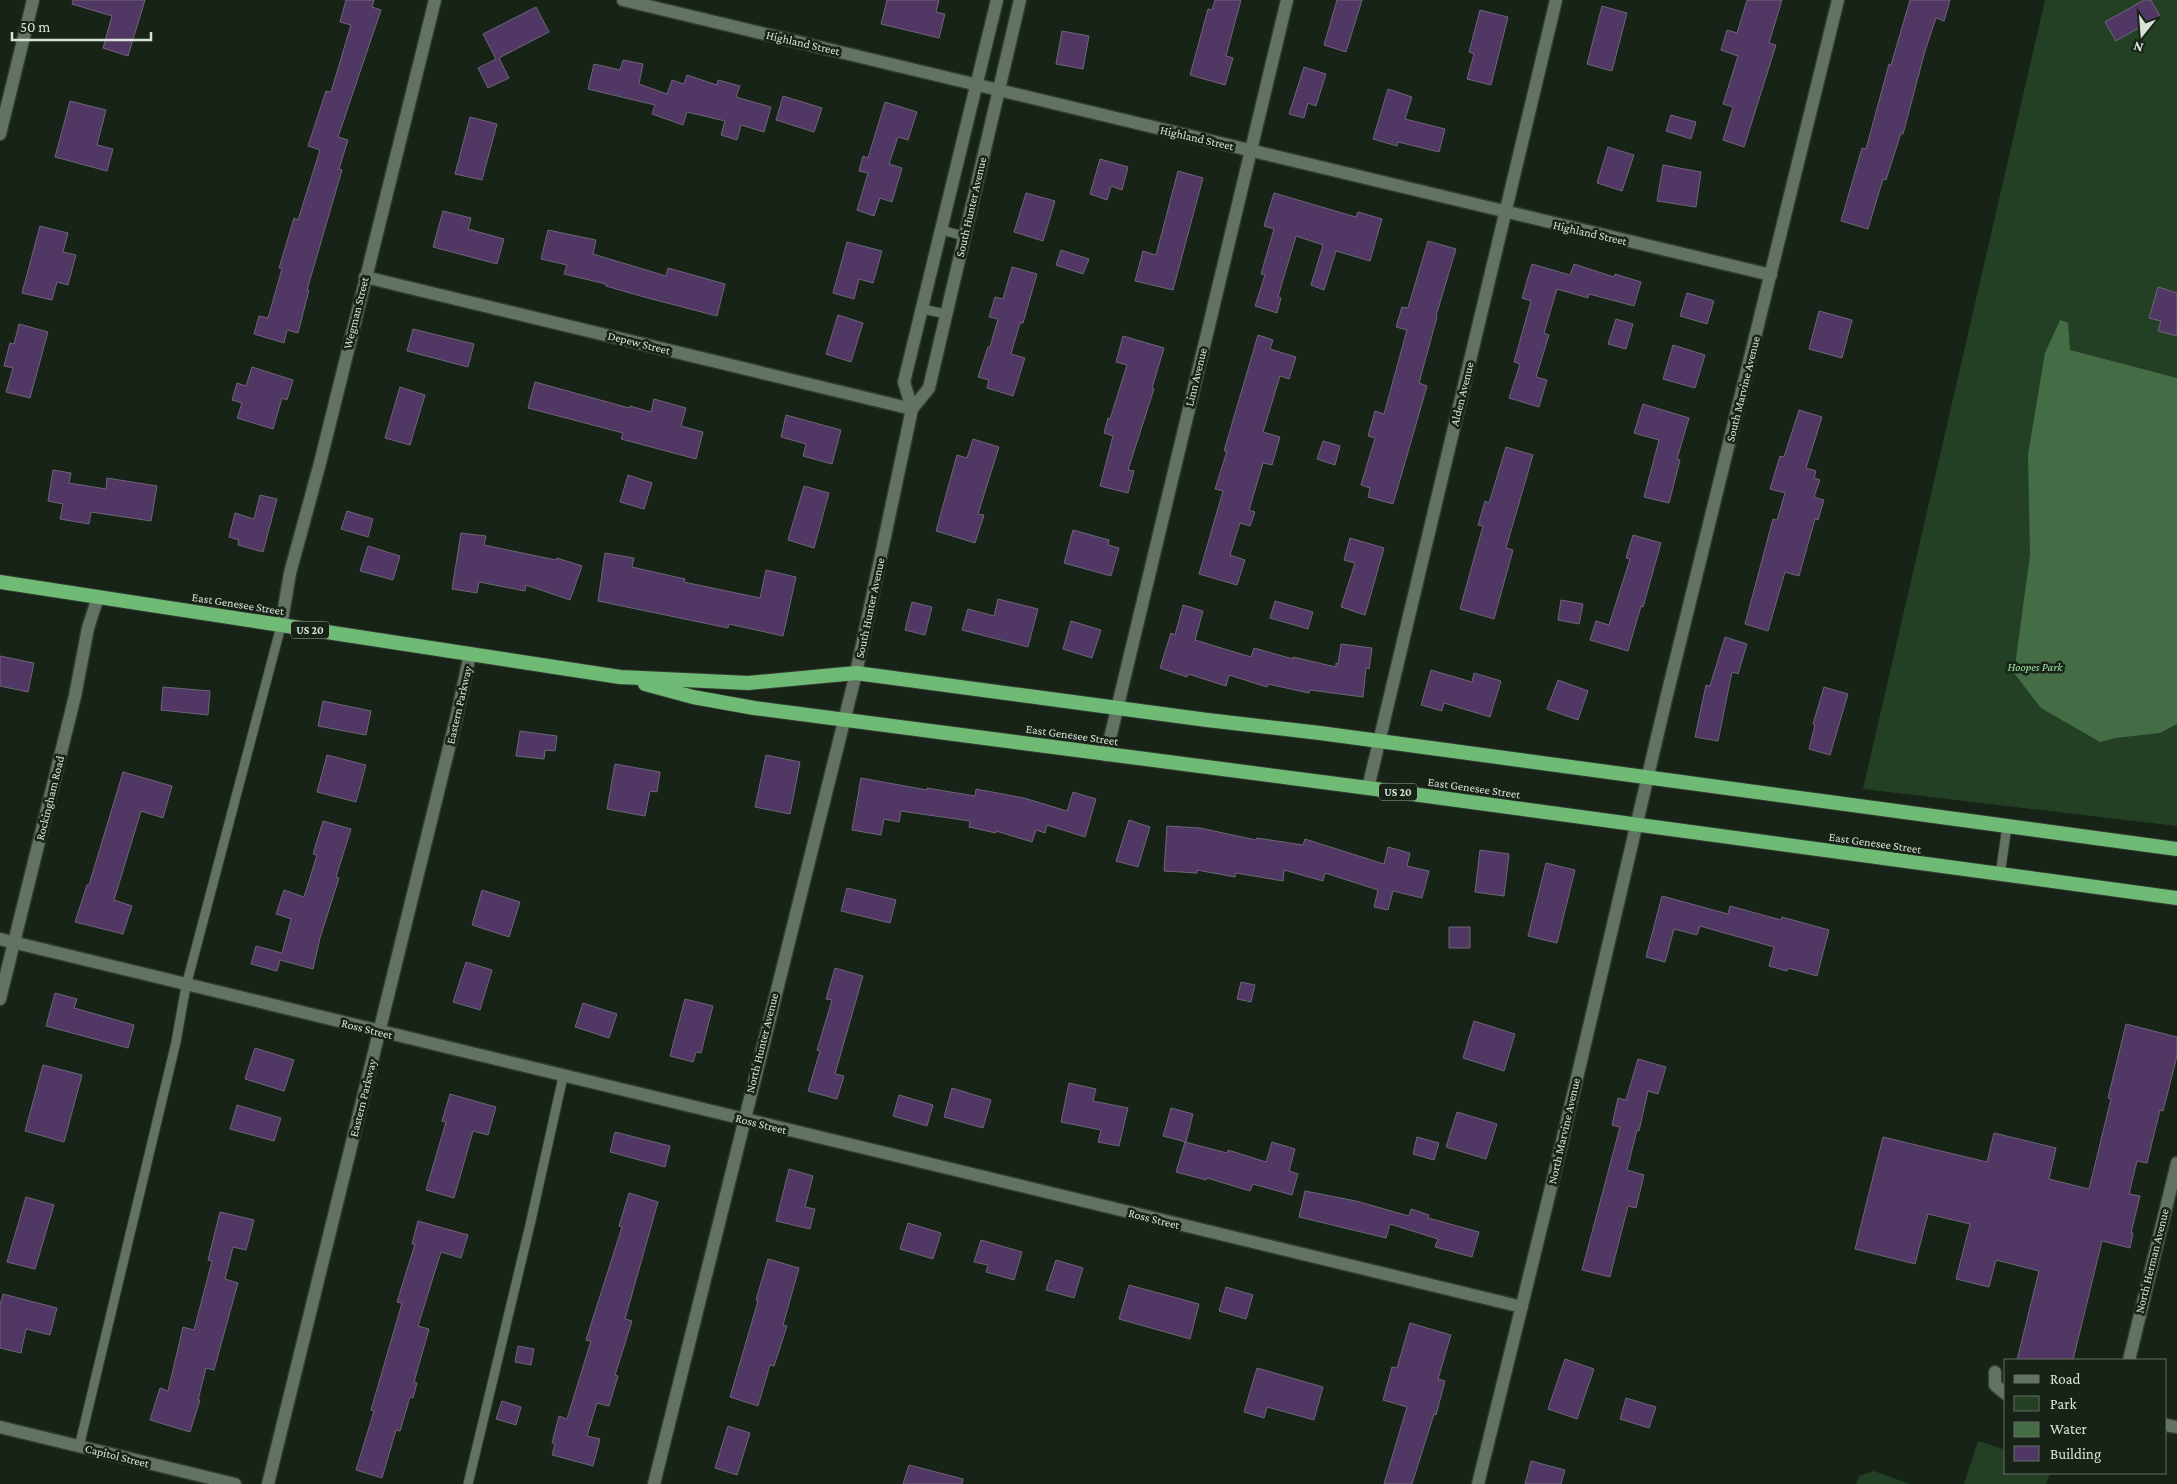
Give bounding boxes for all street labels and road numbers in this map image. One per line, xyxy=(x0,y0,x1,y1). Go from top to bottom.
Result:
street label: Highland Street xyxy=(765,28,842,58)
street label: Highland Street xyxy=(1159,123,1236,153)
street label: South Hunter Avenue xyxy=(953,156,989,258)
street label: Highland Street xyxy=(1552,218,1629,248)
street label: Wegman Street xyxy=(340,275,372,350)
street label: Depew Street xyxy=(606,328,673,358)
street label: South Marvine Avenue xyxy=(1723,335,1763,443)
street label: Linn Avenue xyxy=(1182,346,1210,408)
street label: Alden Avenue xyxy=(1447,360,1477,428)
street label: South Hunter Avenue xyxy=(853,557,887,659)
street label: East Genesee Street xyxy=(191,590,286,618)
road number: US 20 xyxy=(291,622,329,638)
street label: Eastern Parkway xyxy=(443,664,475,745)
street label: East Genesee Street xyxy=(1025,722,1120,749)
street label: Rockingham Road xyxy=(33,754,67,842)
street label: East Genesee Street xyxy=(1427,775,1522,802)
road number: US 20 xyxy=(1379,784,1417,800)
street label: East Genesee Street xyxy=(1828,830,1923,857)
street label: North Hunter Avenue xyxy=(743,992,781,1094)
street label: Ross Street xyxy=(340,1016,395,1042)
street label: Eastern Parkway xyxy=(347,1057,380,1138)
street label: North Marvine Avenue xyxy=(1545,1077,1583,1185)
street label: Ross Street xyxy=(734,1111,789,1137)
street label: Ross Street xyxy=(1127,1206,1182,1232)
street label: North Herman Avenue xyxy=(2132,1207,2172,1315)
street label: Capitol Street xyxy=(84,1441,151,1471)

